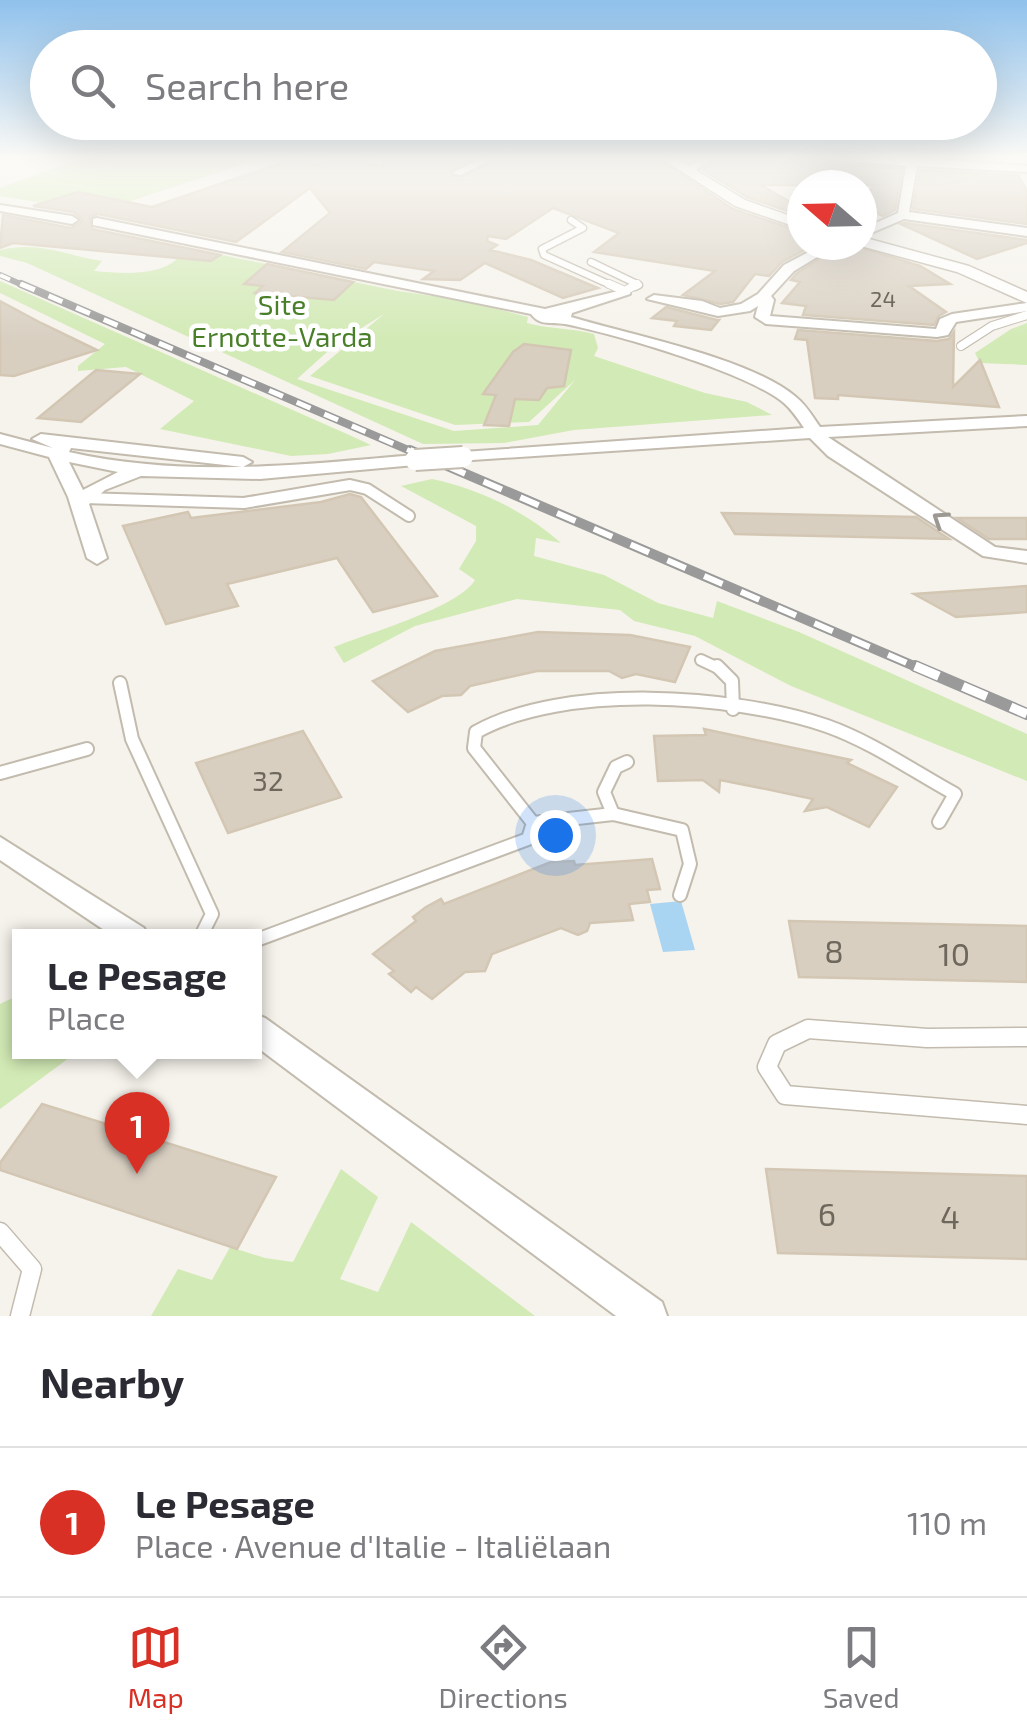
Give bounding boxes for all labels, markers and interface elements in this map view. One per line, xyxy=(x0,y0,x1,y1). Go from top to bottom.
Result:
search box xyxy=(30,30,997,140)
icon: search xyxy=(65,58,120,113)
text: Search here xyxy=(145,62,349,108)
north arrow xyxy=(787,170,877,260)
house number: 24 xyxy=(870,285,896,311)
park label: Site Ernotte-Varda xyxy=(191,287,373,353)
one-way arrow xyxy=(932,513,950,532)
house number: 32 xyxy=(252,763,284,797)
your location xyxy=(530,810,581,861)
popup xyxy=(12,929,262,1059)
house number: 8 xyxy=(824,931,844,969)
house number: 10 xyxy=(938,934,970,972)
text: Le Pesage xyxy=(47,952,227,998)
text: Place xyxy=(47,998,126,1036)
pin: 1 xyxy=(104,1092,170,1174)
house number: 6 xyxy=(818,1194,836,1232)
house number: 4 xyxy=(940,1197,960,1235)
text: Nearby xyxy=(40,1356,184,1406)
text: Le Pesage xyxy=(135,1480,315,1526)
text: 1 xyxy=(66,1503,79,1541)
text: 110 m xyxy=(907,1503,987,1541)
text: Place · Avenue d'Italie - Italiëlaan xyxy=(135,1526,611,1564)
tab: Map xyxy=(127,1620,184,1714)
tab: Directions xyxy=(439,1620,568,1714)
tab: Saved xyxy=(823,1620,900,1714)

